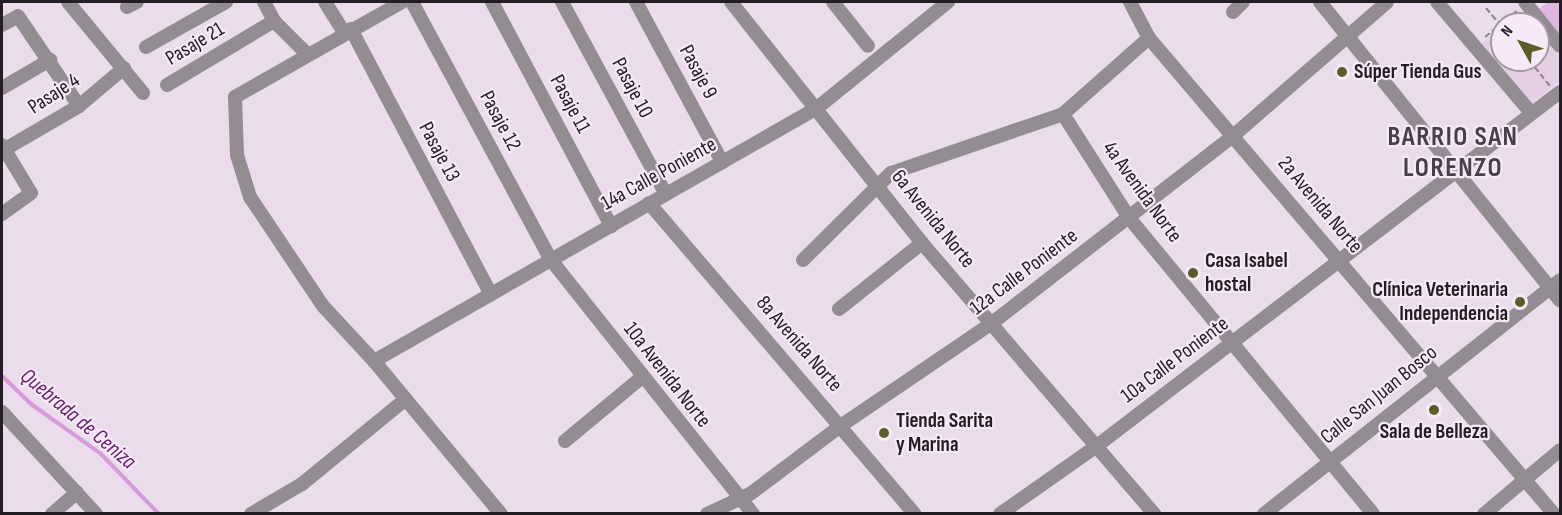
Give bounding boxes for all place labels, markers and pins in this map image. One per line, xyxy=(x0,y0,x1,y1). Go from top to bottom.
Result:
place label: Súper Tienda Gus xyxy=(1354,59,1481,85)
marker: Súper Tienda Gus xyxy=(1335,65,1349,79)
place label: Casa Isabel hostal xyxy=(1205,248,1288,298)
marker: Casa Isabel hostal xyxy=(1186,266,1200,280)
place label: Clínica Veterinaria Independencia xyxy=(1372,277,1508,327)
marker: Clínica Veterinaria Independencia xyxy=(1513,295,1527,309)
marker: Sala de Belleza xyxy=(1427,403,1441,417)
place label: Tienda Sarita y Marina xyxy=(896,408,993,458)
place label: Sala de Belleza xyxy=(1380,419,1488,445)
marker: Tienda Sarita y Marina xyxy=(877,426,891,440)

